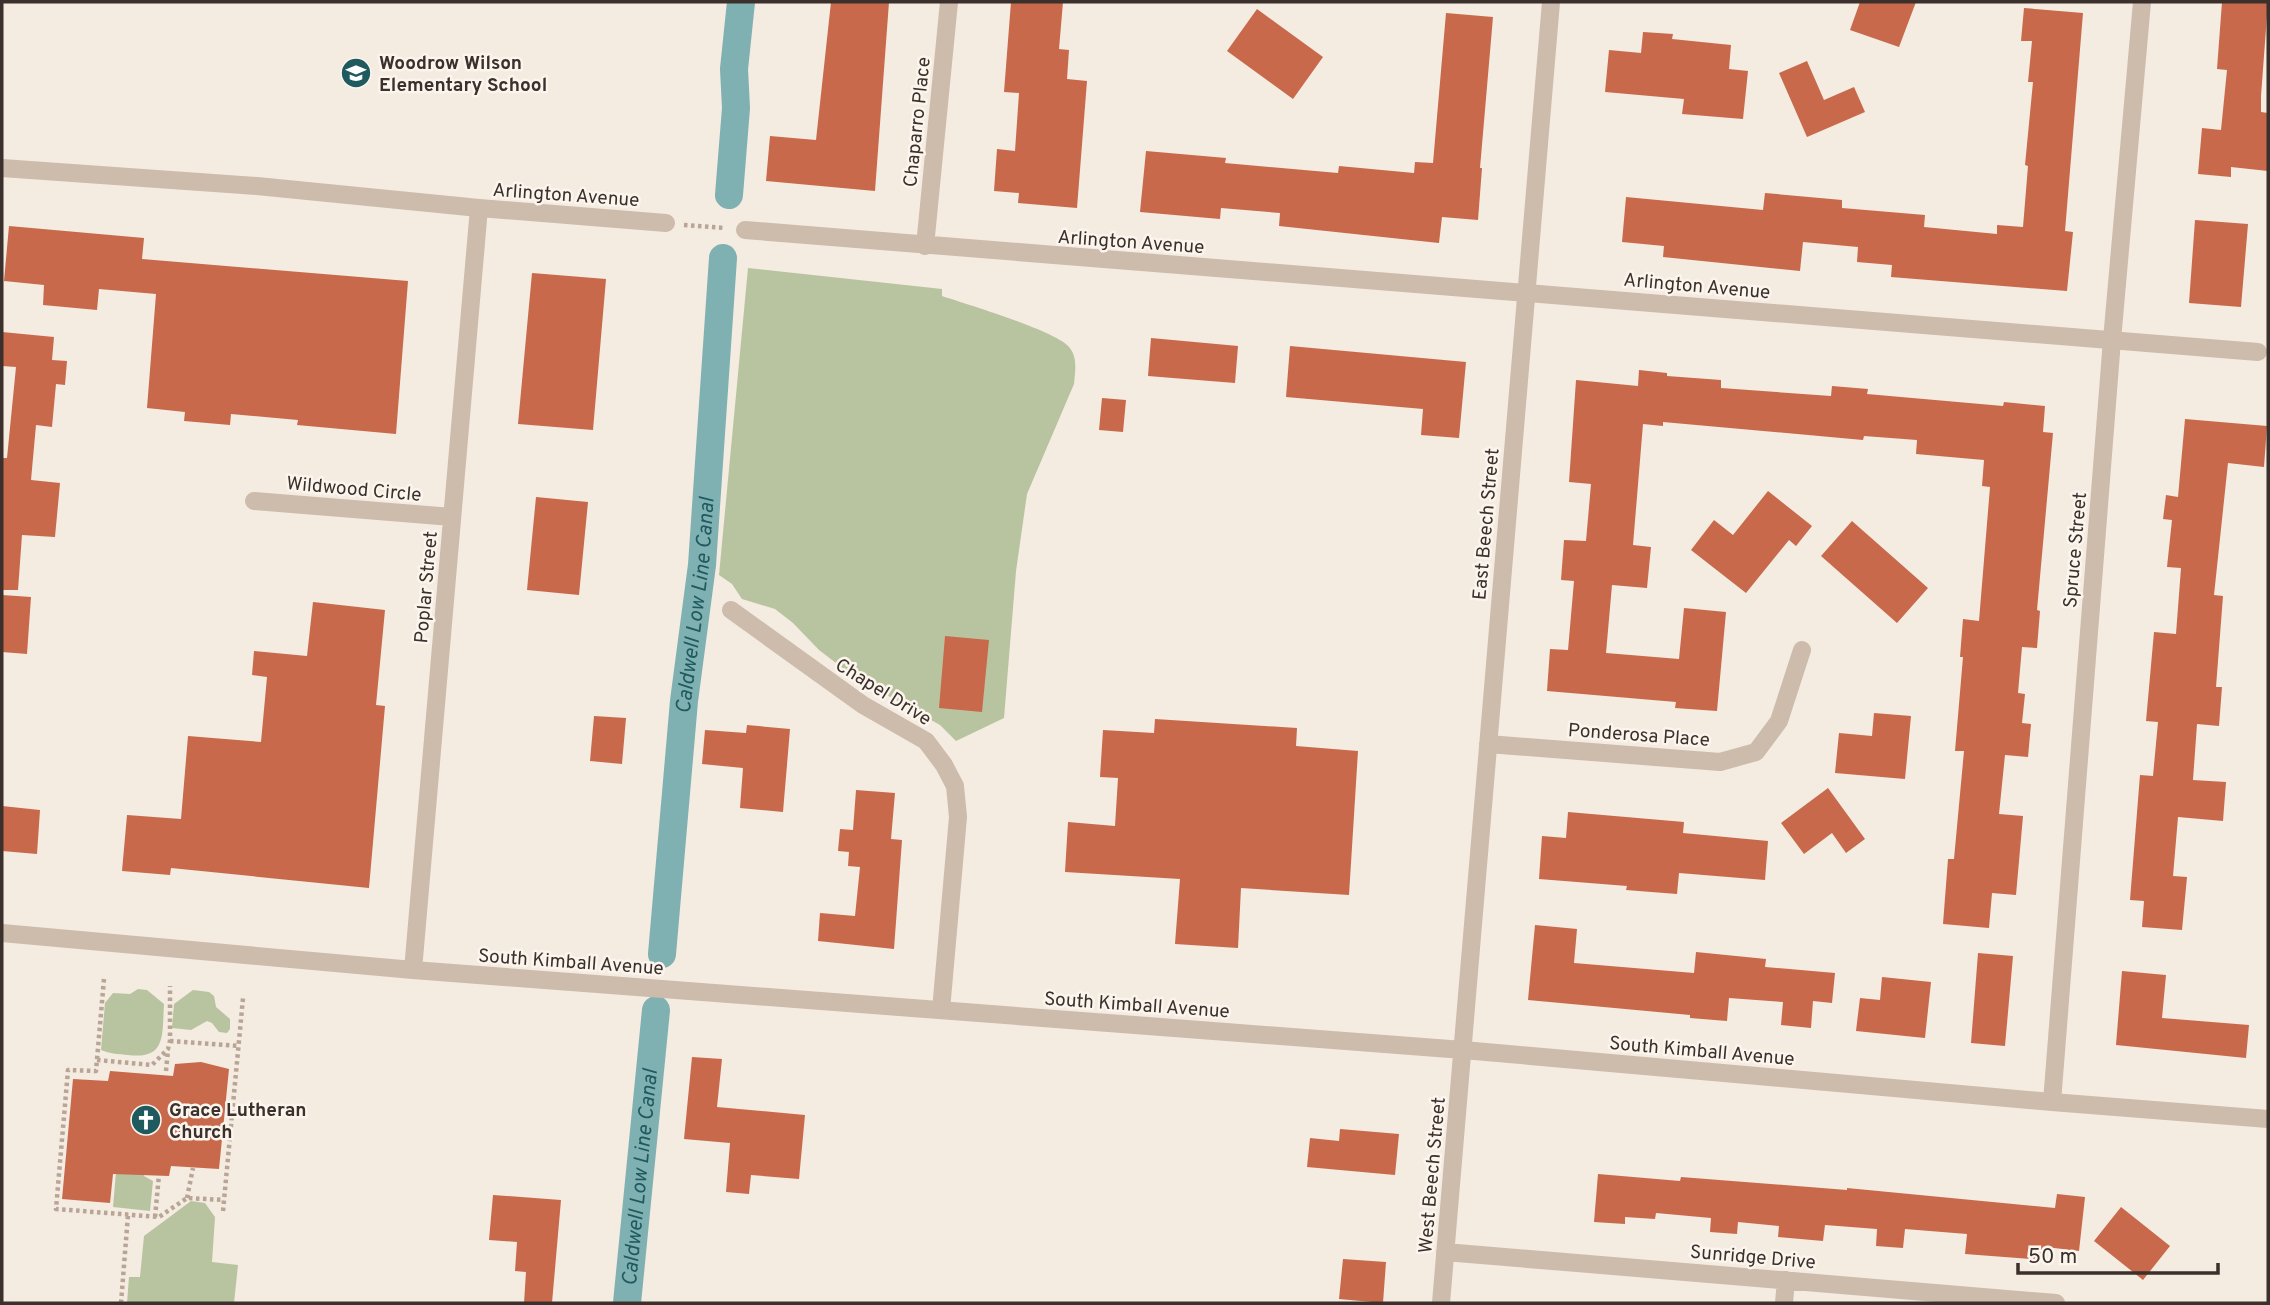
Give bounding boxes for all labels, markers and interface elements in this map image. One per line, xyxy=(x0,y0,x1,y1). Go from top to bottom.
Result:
place label: Woodrow Wilson Elementary School xyxy=(379,52,547,98)
school or university icon: Woodrow Wilson Elementary School xyxy=(339,56,373,90)
street label: Chaparro Place xyxy=(899,56,937,189)
street label: Arlington Avenue xyxy=(492,179,640,213)
street label: Arlington Avenue xyxy=(1057,226,1205,260)
street label: Arlington Avenue xyxy=(1623,269,1771,305)
street label: East Beech Street xyxy=(1468,447,1506,601)
street label: Wildwood Circle xyxy=(285,472,422,508)
street label: Spruce Street xyxy=(2059,491,2093,609)
water label: Caldwell Low Line Canal xyxy=(671,495,722,715)
street label: Poplar Street xyxy=(410,530,444,644)
street label: Chapel Drive xyxy=(830,654,936,732)
street label: Ponderosa Place xyxy=(1567,719,1711,753)
street label: South Kimball Avenue xyxy=(477,945,664,981)
street label: South Kimball Avenue xyxy=(1043,988,1230,1024)
street label: South Kimball Avenue xyxy=(1608,1032,1795,1072)
water label: Caldwell Low Line Canal xyxy=(617,1066,665,1287)
street label: West Beech Street xyxy=(1414,1096,1452,1254)
place label: Grace Lutheran Church xyxy=(169,1099,307,1145)
church icon: Grace Lutheran Church xyxy=(129,1103,163,1137)
scale bar xyxy=(2018,1232,2218,1276)
street label: Sunridge Drive xyxy=(1689,1241,1817,1275)
text: 50 m xyxy=(2028,1244,2077,1271)

